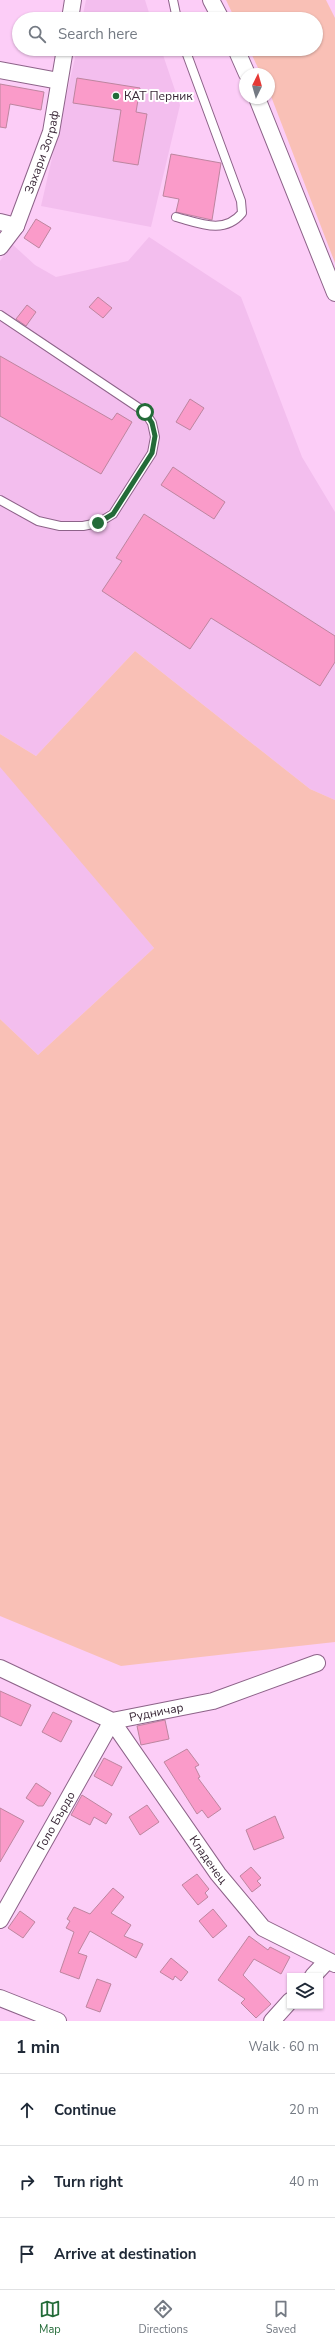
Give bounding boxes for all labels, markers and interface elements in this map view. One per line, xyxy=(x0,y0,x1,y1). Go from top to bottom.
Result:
search box xyxy=(12,12,323,56)
icon: search xyxy=(26,23,48,45)
text: Search here xyxy=(58,24,138,44)
north arrow xyxy=(239,68,275,104)
place label: КАТ Перник xyxy=(124,88,193,104)
marker: КАТ Перник xyxy=(111,91,121,101)
street label: Захари Зограф xyxy=(21,109,63,196)
route start xyxy=(136,403,154,421)
route end xyxy=(89,514,107,532)
street label: Рудничар xyxy=(128,1699,185,1725)
street label: Голо Бърдо xyxy=(33,1788,79,1853)
street label: Кладенец xyxy=(186,1832,231,1887)
map controls xyxy=(287,1973,323,2009)
button: layers xyxy=(287,1973,323,2009)
text: 1 min xyxy=(16,2036,60,2059)
text: Walk · 60 m xyxy=(248,2038,319,2056)
icon: ahead xyxy=(16,2099,38,2121)
text: Continue xyxy=(54,2100,116,2120)
text: 20 m xyxy=(289,2101,319,2119)
icon: right xyxy=(16,2171,38,2193)
text: Turn right xyxy=(54,2172,123,2192)
text: 40 m xyxy=(289,2173,319,2191)
icon: arrive xyxy=(16,2243,38,2265)
text: Arrive at destination xyxy=(54,2244,197,2264)
tab: Map xyxy=(39,2298,61,2337)
tab: Directions xyxy=(139,2298,188,2337)
tab: Saved xyxy=(266,2298,296,2337)

